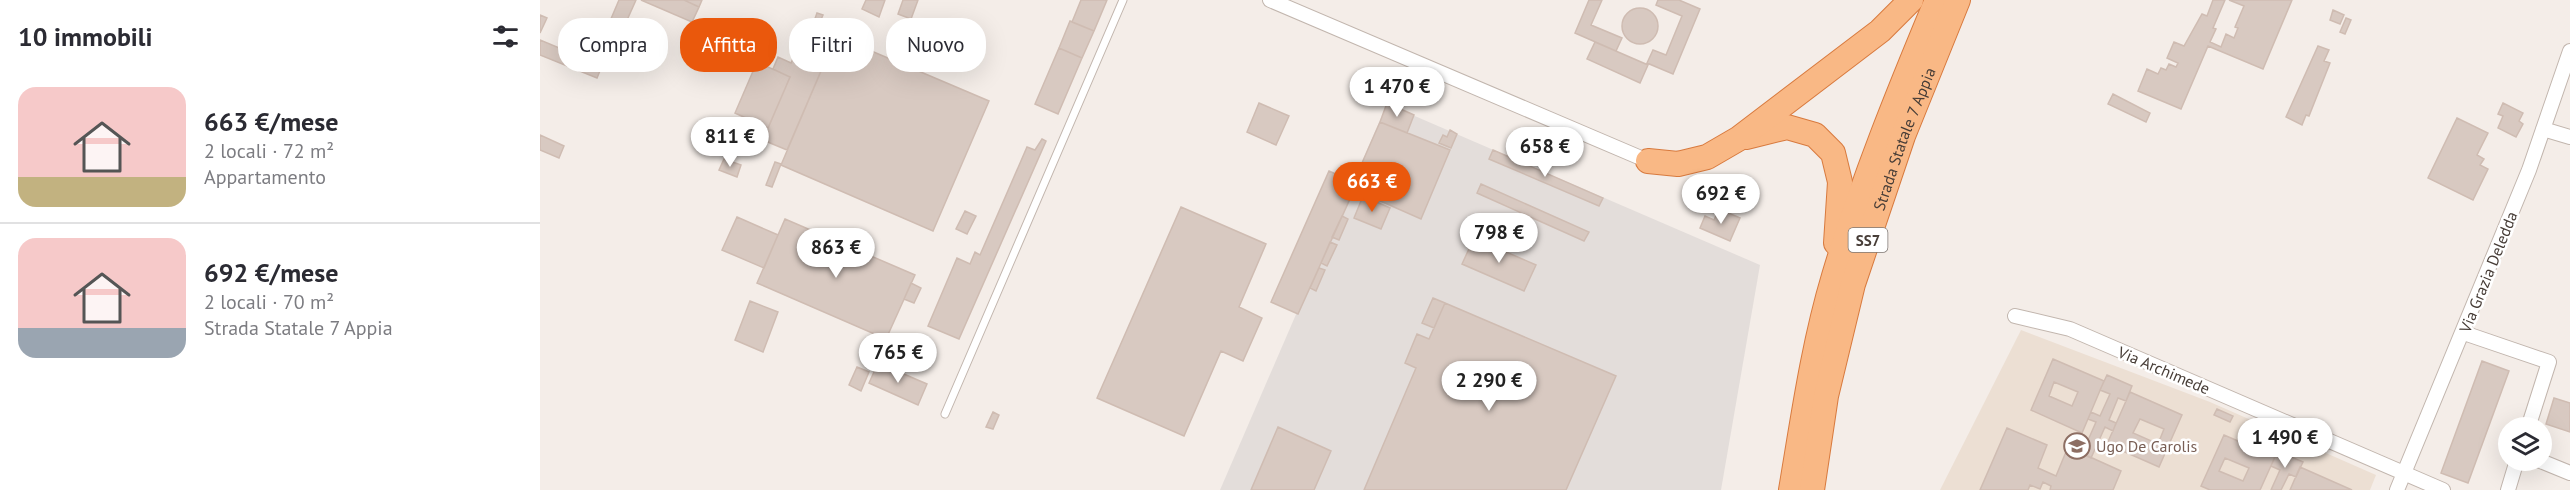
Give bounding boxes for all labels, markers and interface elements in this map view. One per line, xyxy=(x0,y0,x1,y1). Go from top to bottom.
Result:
chip: Compra xyxy=(558,18,668,72)
chip: Affitta xyxy=(680,18,777,72)
chip: Filtri xyxy=(789,18,874,72)
chip: Nuovo xyxy=(886,18,986,72)
text: 10 immobili xyxy=(18,20,152,53)
icon: filters xyxy=(489,20,522,53)
street label: Strada Statale 7 Appia xyxy=(1869,65,1940,213)
pin: 1 470 € xyxy=(1342,67,1452,118)
text: 1 470 € xyxy=(1364,73,1430,99)
text: 663 €/mese xyxy=(204,105,338,138)
icon: home xyxy=(66,111,138,183)
pin: 811 € xyxy=(688,117,772,168)
text: 811 € xyxy=(705,123,755,149)
pin: 658 € xyxy=(1503,127,1587,178)
text: 658 € xyxy=(1520,133,1570,159)
text: 2 locali · 72 m² xyxy=(204,138,334,164)
pin: 663 € xyxy=(1330,162,1414,213)
text: Appartamento xyxy=(204,164,326,190)
text: 663 € xyxy=(1347,168,1397,194)
pin: 692 € xyxy=(1679,174,1763,225)
text: 692 € xyxy=(1696,180,1746,206)
street label: Via Grazia Deledda xyxy=(2454,208,2521,336)
pin: 798 € xyxy=(1457,213,1541,264)
text: 798 € xyxy=(1474,219,1524,245)
pin: 863 € xyxy=(794,228,878,279)
road number: SS7 xyxy=(1848,228,1888,252)
text: 863 € xyxy=(811,234,861,260)
text: 692 €/mese xyxy=(204,256,338,289)
icon: home xyxy=(66,262,138,334)
text: 2 locali · 70 m² xyxy=(204,289,334,315)
text: Strada Statale 7 Appia xyxy=(204,315,393,341)
pin: 765 € xyxy=(856,333,940,384)
text: 765 € xyxy=(873,339,923,365)
street label: Via Archimede xyxy=(2114,341,2213,398)
pin: 2 290 € xyxy=(1434,361,1544,412)
text: 2 290 € xyxy=(1456,367,1522,393)
map controls xyxy=(2498,417,2552,471)
button: layers xyxy=(2498,417,2552,471)
pin: 1 490 € xyxy=(2230,418,2340,469)
text: 1 490 € xyxy=(2252,424,2318,450)
school or university icon: Ugo De Carolis xyxy=(2062,431,2092,461)
place label: Ugo De Carolis xyxy=(2096,436,2198,456)

